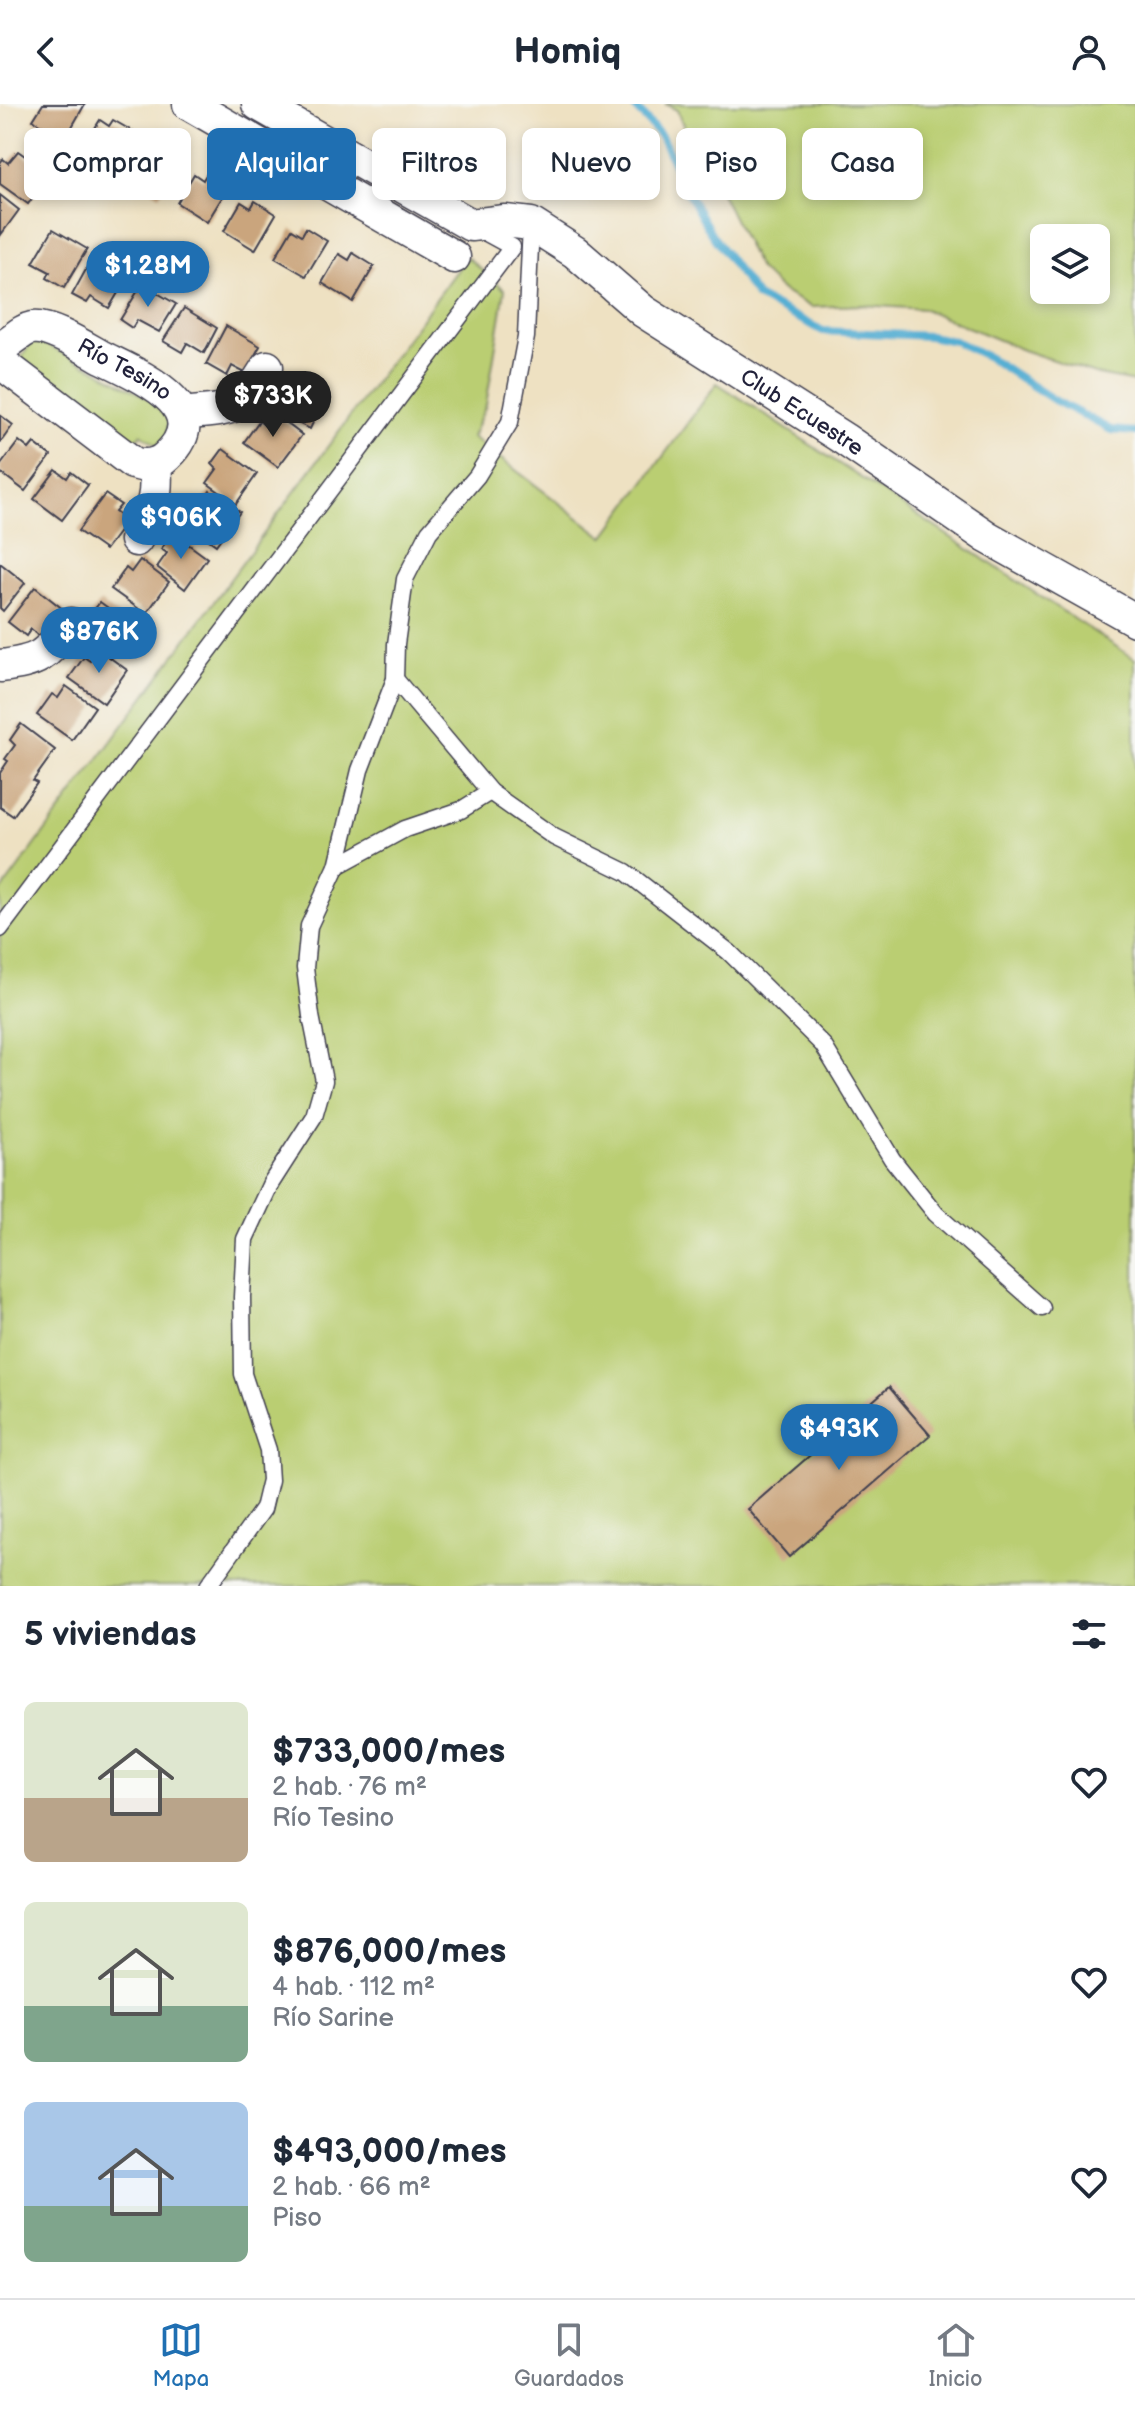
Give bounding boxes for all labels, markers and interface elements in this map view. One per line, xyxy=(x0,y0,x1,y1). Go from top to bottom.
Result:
icon: back xyxy=(24,30,68,74)
icon: person xyxy=(1067,30,1111,74)
text: Homiq xyxy=(514,31,621,74)
chip: Comprar xyxy=(24,128,191,200)
chip: Alquilar xyxy=(207,128,356,200)
chip: Filtros xyxy=(372,128,506,200)
chip: Nuevo xyxy=(522,128,660,200)
chip: Piso xyxy=(676,128,786,200)
chip: Casa xyxy=(802,128,923,200)
map controls xyxy=(1030,224,1110,304)
button: layers xyxy=(1030,224,1110,304)
pin: $1.28M xyxy=(83,241,213,309)
text: $1.28M xyxy=(104,251,192,282)
street label: Río Tesino xyxy=(73,333,177,407)
street label: Club Ecuestre xyxy=(735,363,869,462)
pin: $733K xyxy=(217,371,329,439)
text: $733K xyxy=(233,381,313,412)
pin: $906K xyxy=(125,493,237,561)
text: $906K xyxy=(140,503,222,534)
pin: $876K xyxy=(43,607,155,675)
text: $876K xyxy=(59,617,139,648)
pin: $493K xyxy=(783,1404,895,1472)
text: $493K xyxy=(799,1414,879,1445)
icon: filters xyxy=(1067,1612,1111,1656)
text: 5 viviendas xyxy=(24,1614,196,1655)
text: $733,000/mes xyxy=(272,1731,505,1772)
icon: home xyxy=(88,1734,184,1830)
icon: heart xyxy=(1067,1760,1111,1804)
text: 2 hab. · 76 m² xyxy=(272,1772,427,1803)
text: Río Tesino xyxy=(272,1803,394,1834)
text: $876,000/mes xyxy=(272,1931,506,1972)
icon: home xyxy=(88,1934,184,2030)
icon: heart xyxy=(1067,1960,1111,2004)
text: 4 hab. · 112 m² xyxy=(272,1972,435,2003)
text: Río Sarine xyxy=(272,2003,394,2034)
text: $493,000/mes xyxy=(272,2131,507,2172)
icon: home xyxy=(88,2134,184,2230)
icon: heart xyxy=(1067,2160,1111,2204)
text: 2 hab. · 66 m² xyxy=(272,2172,431,2203)
text: Piso xyxy=(272,2203,322,2234)
tab: Mapa xyxy=(152,2318,209,2393)
tab: Guardados xyxy=(514,2318,624,2393)
tab: Inicio xyxy=(929,2318,983,2393)

